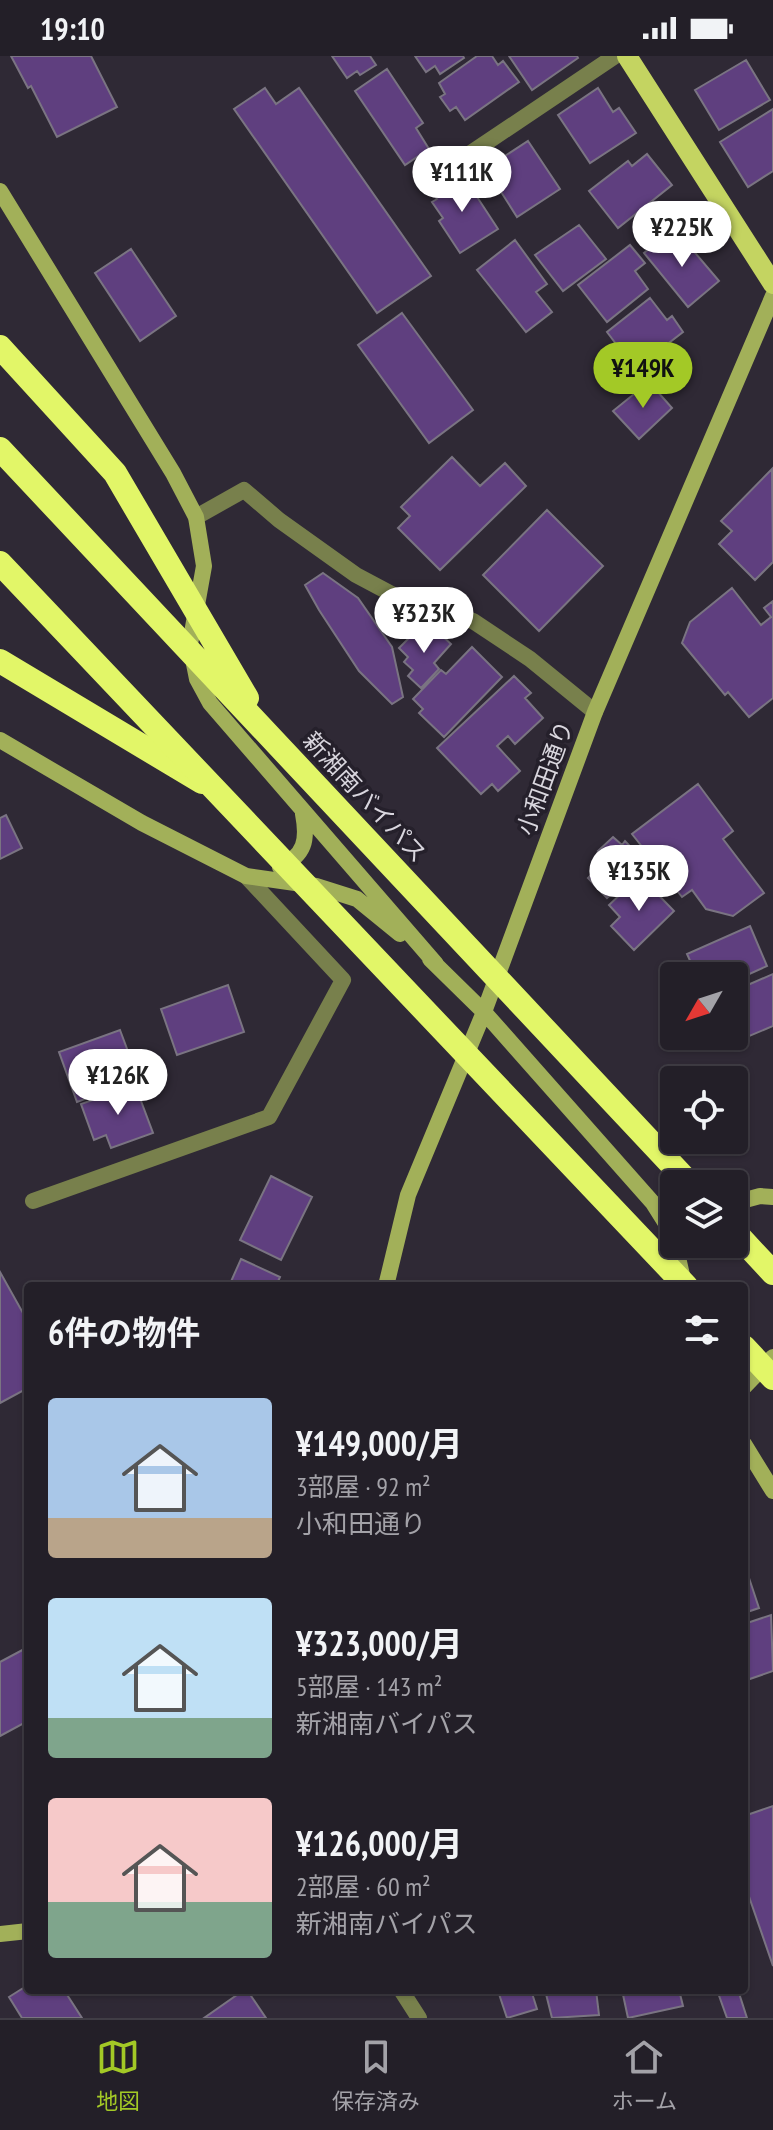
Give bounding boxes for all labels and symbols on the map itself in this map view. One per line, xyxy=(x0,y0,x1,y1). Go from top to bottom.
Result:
pin: ¥111K xyxy=(406,146,518,214)
pin: ¥225K xyxy=(626,201,738,269)
pin: ¥149K xyxy=(587,342,699,410)
pin: ¥323K xyxy=(368,587,480,655)
street label: 小和田通り xyxy=(510,716,580,840)
street label: 新湘南バイパス xyxy=(297,725,433,869)
pin: ¥135K xyxy=(583,845,695,913)
north arrow xyxy=(660,962,748,1050)
pin: ¥126K xyxy=(62,1049,174,1117)

